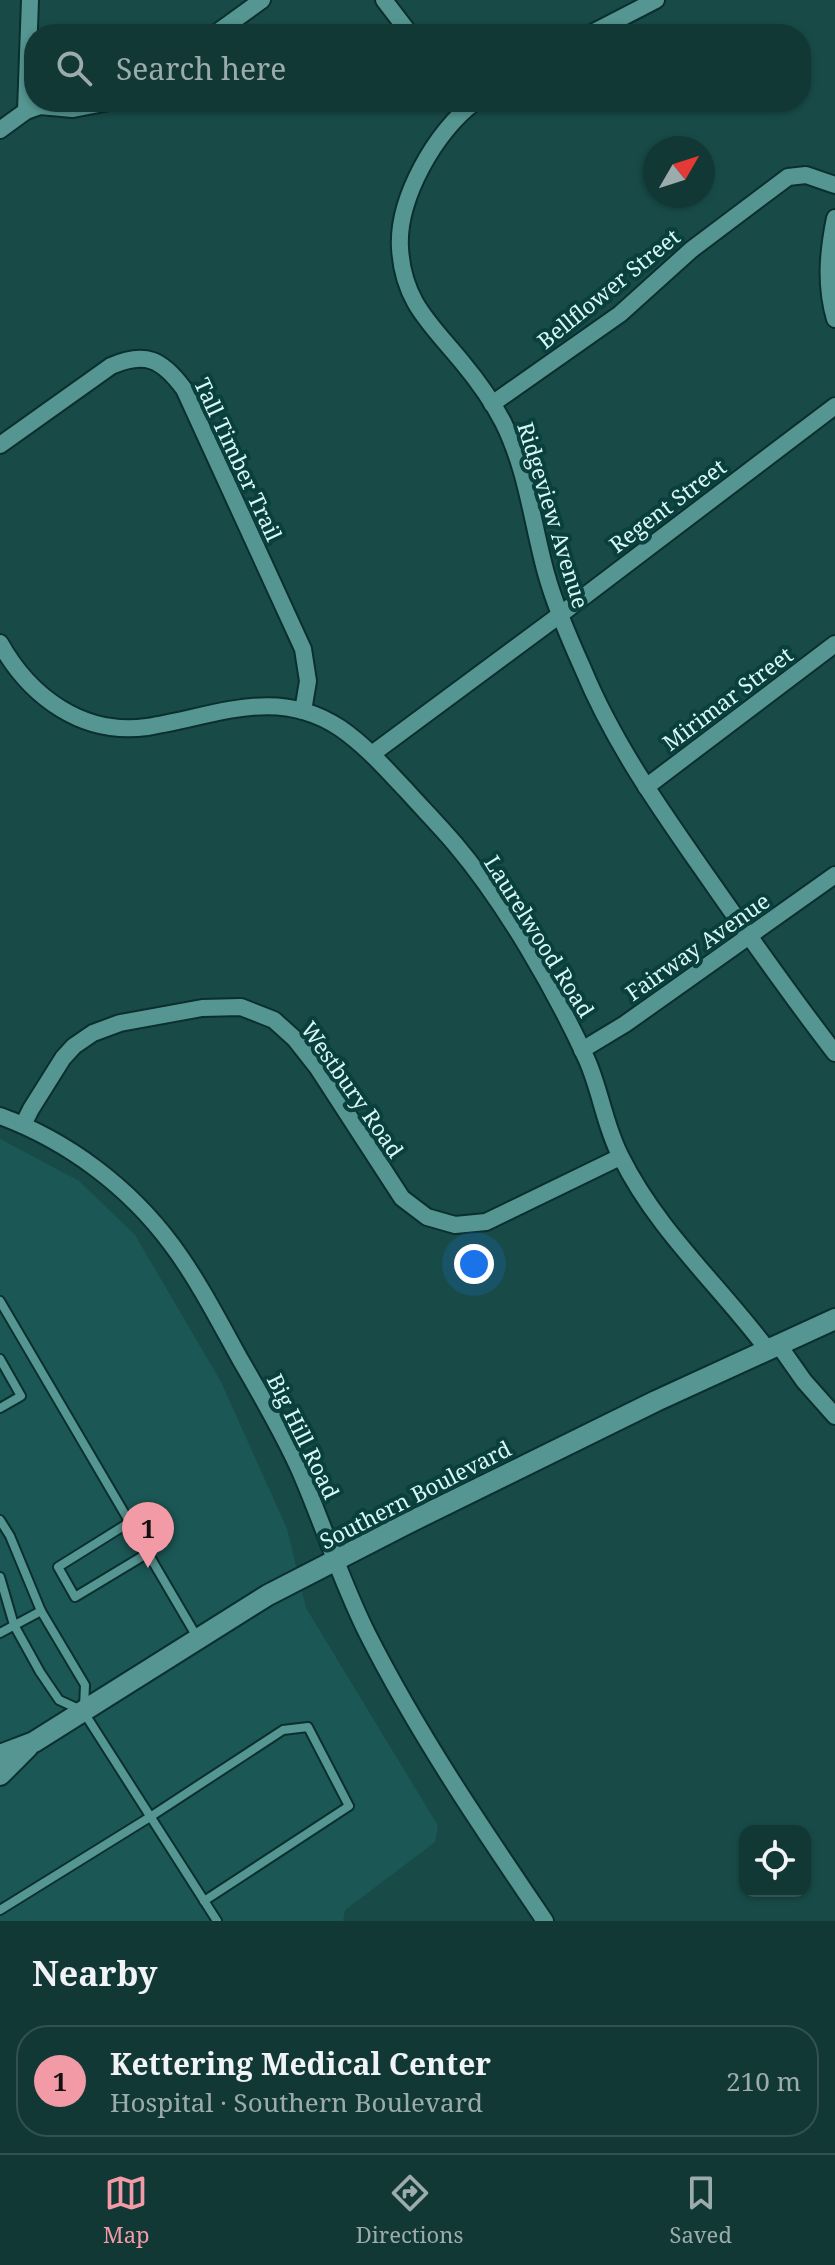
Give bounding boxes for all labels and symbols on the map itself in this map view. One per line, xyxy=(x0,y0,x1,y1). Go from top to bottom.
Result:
north arrow xyxy=(643,136,715,208)
street label: Bellflower Street xyxy=(530,221,686,355)
street label: Tall Timber Trail xyxy=(188,372,290,546)
street label: Ridgeview Avenue xyxy=(511,418,597,612)
street label: Regent Street xyxy=(603,451,732,559)
street label: Mirimar Street xyxy=(656,639,798,757)
street label: Laurelwood Road xyxy=(478,849,602,1023)
street label: Fairway Avenue xyxy=(619,885,775,1007)
street label: Westbury Road xyxy=(295,1015,411,1164)
your location xyxy=(454,1244,494,1284)
street label: Big Hill Road xyxy=(261,1368,347,1504)
street label: Southern Boulevard xyxy=(314,1433,516,1555)
pin: 1 xyxy=(122,1502,174,1568)

